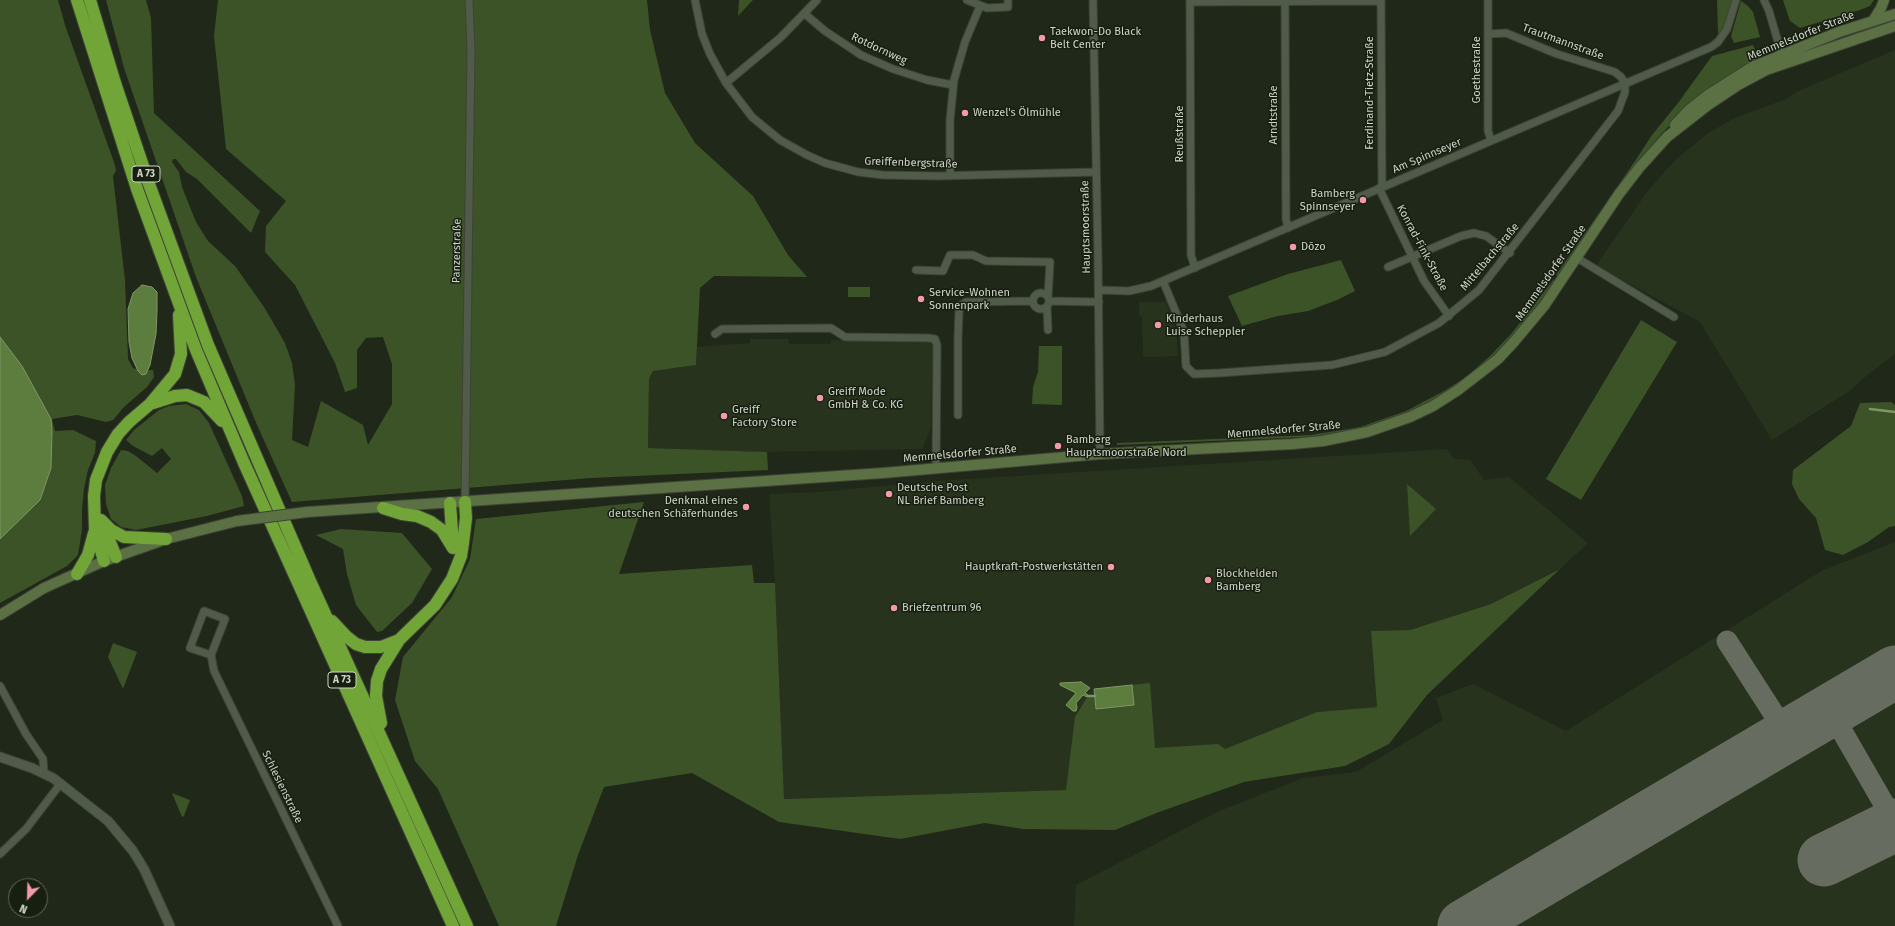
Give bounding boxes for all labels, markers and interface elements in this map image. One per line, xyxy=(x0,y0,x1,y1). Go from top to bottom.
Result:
street label: Memmelsdorfer Straße xyxy=(1746,9,1856,63)
street label: Trautmannstraße xyxy=(1521,21,1605,63)
place label: Taekwon-Do Black Belt Center xyxy=(1050,25,1141,51)
street label: Rotdornweg xyxy=(849,30,909,68)
marker: Taekwon-Do Black Belt Center xyxy=(1037,33,1047,43)
street label: Ferdinand-Tietz-Straße xyxy=(1363,36,1377,150)
street label: Goethestraße xyxy=(1470,36,1484,104)
street label: Arndtstraße xyxy=(1267,85,1281,145)
place label: Wenzel's Ölmühle xyxy=(973,106,1061,120)
street label: Reußstraße xyxy=(1173,106,1187,162)
marker: Wenzel's Ölmühle xyxy=(960,108,970,118)
street label: Am Spinnseyer xyxy=(1390,135,1464,177)
street label: Greiffenbergstraße xyxy=(864,155,958,171)
road number: A 73 xyxy=(132,166,160,182)
street label: Hauptsmoorstraße xyxy=(1079,180,1093,274)
place label: Bamberg Spinnseyer xyxy=(1300,187,1355,213)
marker: Bamberg Spinnseyer xyxy=(1358,195,1368,205)
street label: Konrad-Fink-Straße xyxy=(1394,202,1450,294)
street label: Panzerstraße xyxy=(450,219,464,283)
street label: Mittelbachstraße xyxy=(1458,220,1522,294)
street label: Memmelsdorfer Straße xyxy=(1513,222,1589,324)
place label: Dōzo xyxy=(1301,240,1326,254)
marker: Dōzo xyxy=(1288,242,1298,252)
place label: Service-Wohnen Sonnenpark xyxy=(929,286,1010,312)
marker: Service-Wohnen Sonnenpark xyxy=(916,294,926,304)
place label: Kinderhaus Luise Scheppler xyxy=(1166,312,1245,338)
marker: Kinderhaus Luise Scheppler xyxy=(1153,320,1163,330)
place label: Greiff Mode GmbH & Co. KG xyxy=(828,385,903,411)
marker: Greiff Mode GmbH & Co. KG xyxy=(815,393,825,403)
place label: Greiff Factory Store xyxy=(732,403,797,429)
marker: Greiff Factory Store xyxy=(719,411,729,421)
street label: Memmelsdorfer Straße xyxy=(1227,418,1341,442)
place label: Bamberg Hauptsmoorstraße Nord xyxy=(1066,433,1187,459)
marker: Bamberg Hauptsmoorstraße Nord xyxy=(1053,441,1063,451)
street label: Memmelsdorfer Straße xyxy=(903,442,1017,466)
place label: Deutsche Post NL Brief Bamberg xyxy=(897,481,984,507)
marker: Deutsche Post NL Brief Bamberg xyxy=(884,489,894,499)
place label: Denkmal eines deutschen Schäferhundes xyxy=(608,494,738,520)
marker: Denkmal eines deutschen Schäferhundes xyxy=(741,502,751,512)
place label: Hauptkraft-Postwerkstätten xyxy=(965,560,1103,574)
marker: Hauptkraft-Postwerkstätten xyxy=(1106,562,1116,572)
place label: Blockhelden Bamberg xyxy=(1216,567,1278,593)
marker: Blockhelden Bamberg xyxy=(1203,575,1213,585)
place label: Briefzentrum 96 xyxy=(902,601,981,615)
marker: Briefzentrum 96 xyxy=(889,603,899,613)
road number: A 73 xyxy=(328,672,356,688)
street label: Schlesienstraße xyxy=(259,749,305,825)
north arrow xyxy=(8,878,48,918)
text: N xyxy=(18,901,29,916)

